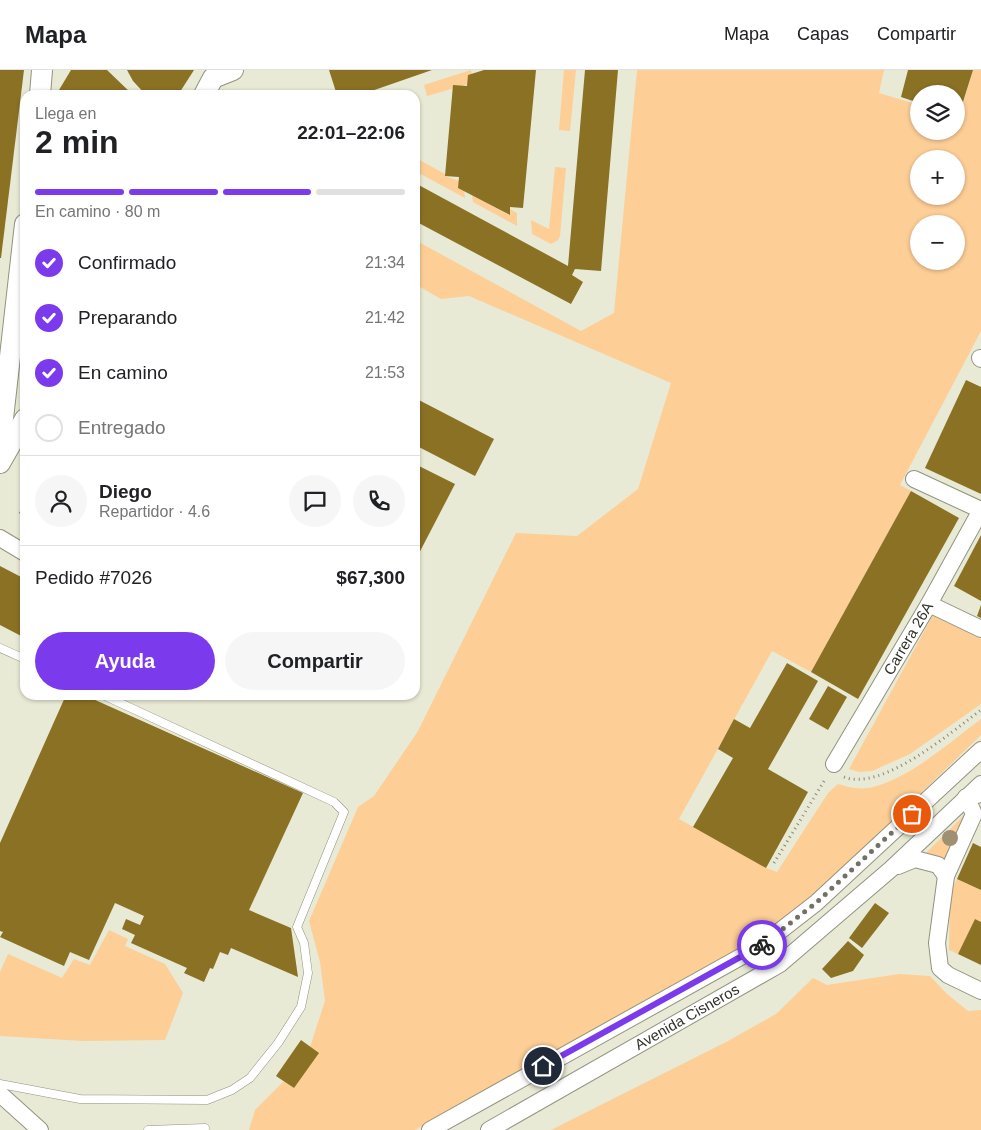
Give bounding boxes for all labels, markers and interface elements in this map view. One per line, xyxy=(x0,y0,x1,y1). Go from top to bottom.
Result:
text: Mapa xyxy=(25,21,86,48)
text: Mapa xyxy=(724,24,769,44)
text: Capas xyxy=(797,24,849,44)
text: Compartir xyxy=(877,24,956,44)
map controls xyxy=(910,85,965,270)
button: layers xyxy=(910,85,965,140)
text: Llega en xyxy=(35,105,96,122)
text: 22:01–22:06 xyxy=(297,122,405,143)
text: 2 min xyxy=(35,124,119,160)
button: + xyxy=(910,150,965,205)
text: En camino · 80 m xyxy=(35,203,160,220)
button: − xyxy=(910,215,965,270)
icon: check xyxy=(35,249,63,277)
text: Confirmado xyxy=(78,252,176,273)
text: 21:34 xyxy=(365,254,405,271)
icon: check xyxy=(35,304,63,332)
text: Preparando xyxy=(78,307,177,328)
text: 21:42 xyxy=(365,309,405,326)
icon: check xyxy=(35,359,63,387)
text: En camino xyxy=(78,362,168,383)
text: 21:53 xyxy=(365,364,405,381)
text: Entregado xyxy=(78,417,166,438)
button: person xyxy=(35,475,87,527)
button: chat xyxy=(289,475,341,527)
button: phone xyxy=(353,475,405,527)
text: Diego xyxy=(99,481,152,502)
text: Repartidor · 4.6 xyxy=(99,503,210,520)
text: Pedido #7026 xyxy=(35,567,152,588)
text: $67,300 xyxy=(336,567,405,588)
street label: Carrera 26A xyxy=(880,599,936,678)
button: Ayuda xyxy=(35,632,215,690)
button: Compartir xyxy=(225,632,405,690)
pin xyxy=(891,793,933,835)
icon: bag xyxy=(898,800,926,828)
courier xyxy=(737,920,787,970)
icon: bike xyxy=(748,931,776,959)
street label: Avenida Cisneros xyxy=(632,980,742,1053)
pin xyxy=(522,1045,564,1087)
icon: home xyxy=(529,1052,557,1080)

